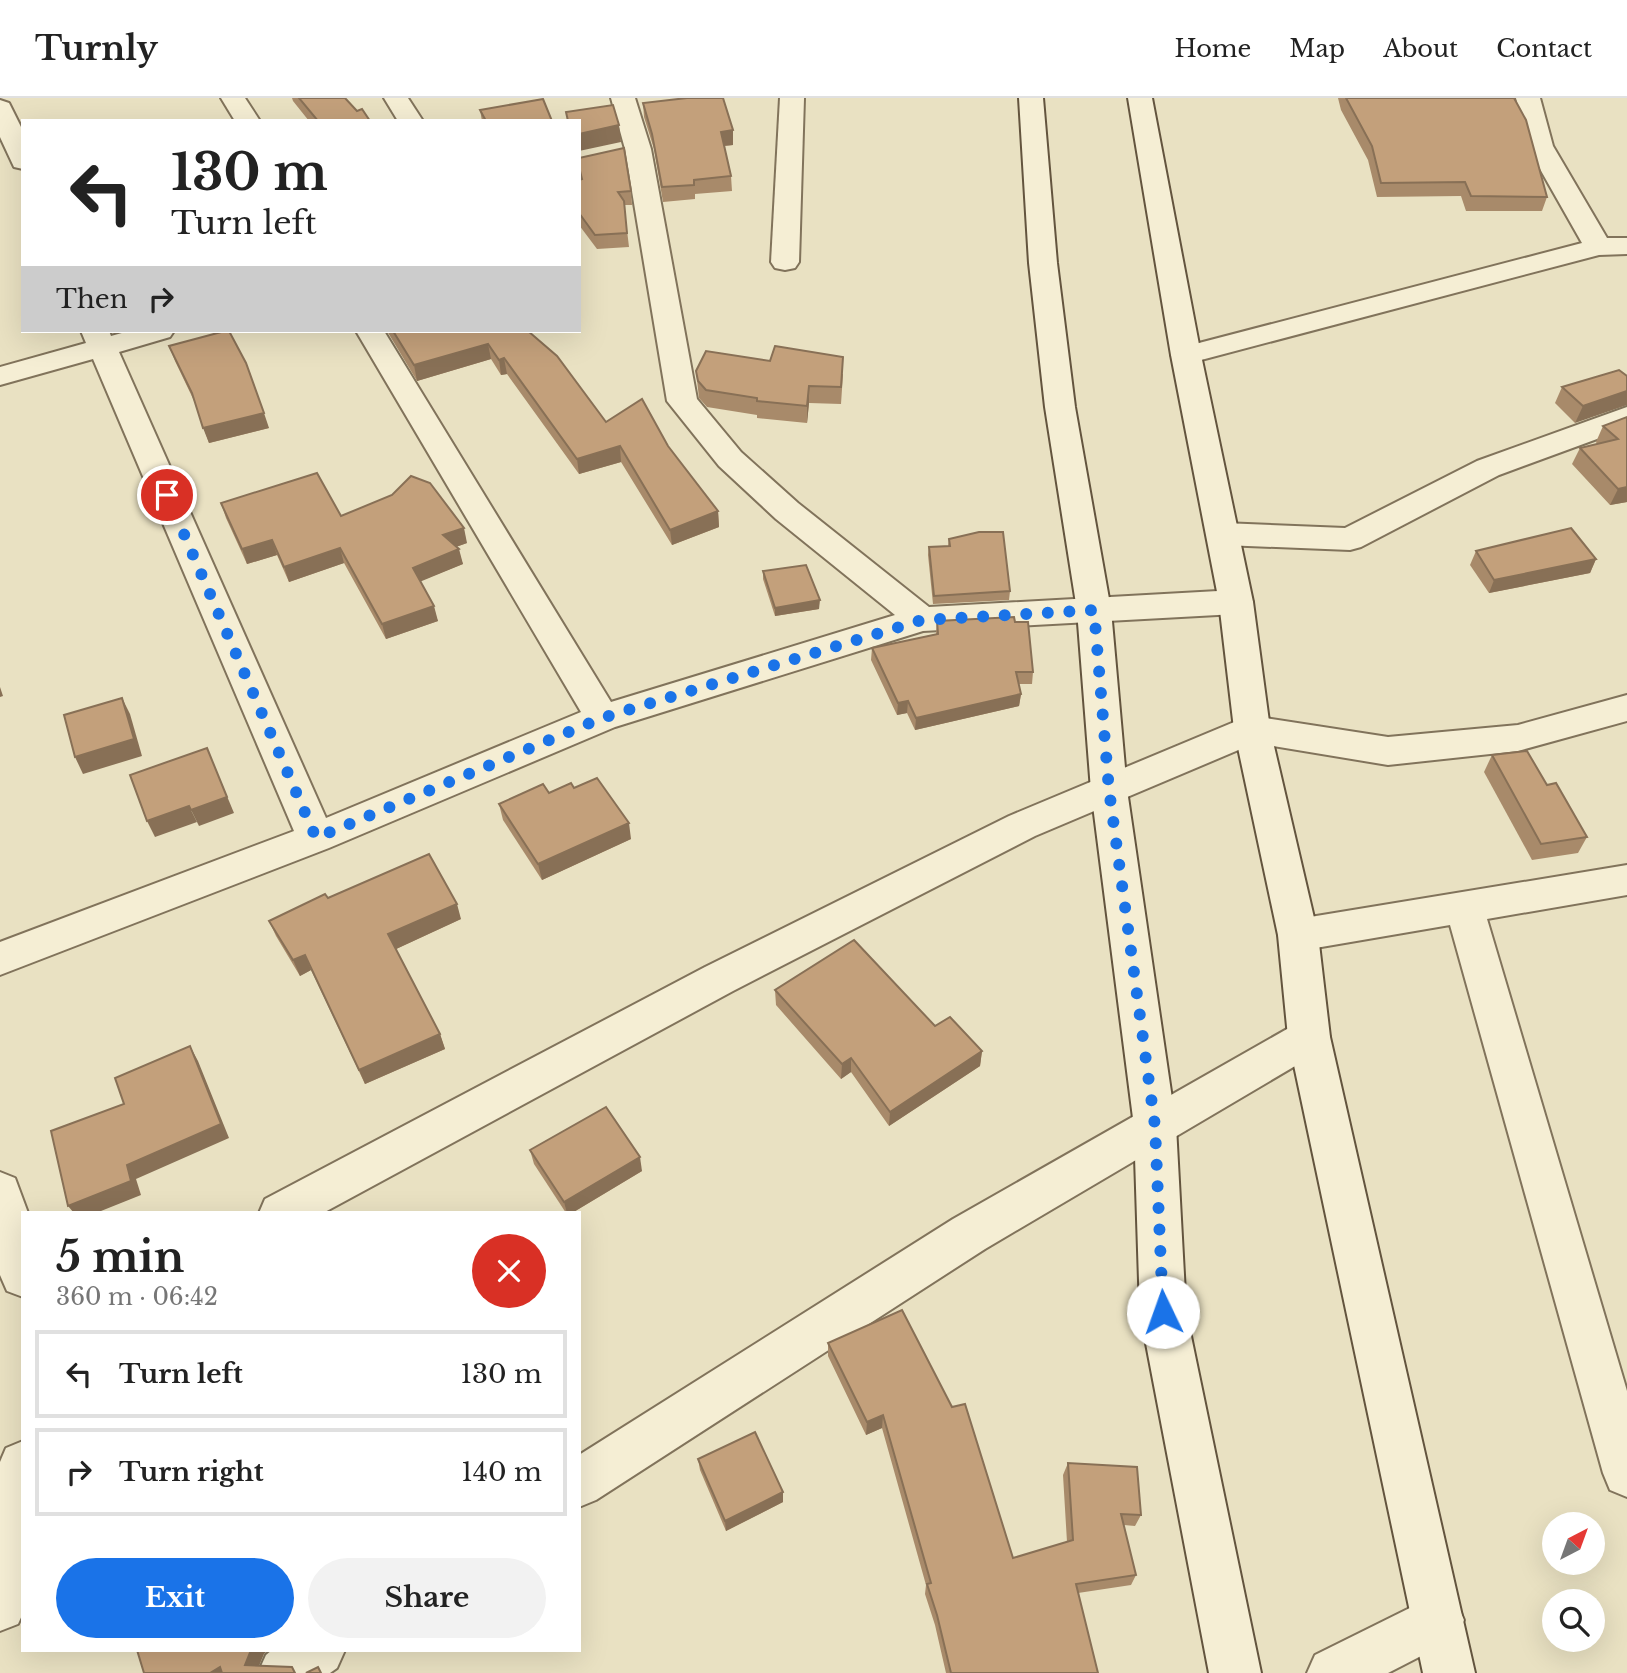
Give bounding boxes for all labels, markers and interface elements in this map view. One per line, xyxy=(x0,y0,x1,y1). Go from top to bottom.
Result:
text: Turnly xyxy=(35,28,158,69)
text: Home xyxy=(1175,34,1251,63)
text: Map xyxy=(1289,34,1345,63)
text: About xyxy=(1383,34,1458,63)
text: Contact xyxy=(1496,34,1592,63)
text: 130 m xyxy=(171,142,328,203)
icon: left xyxy=(56,147,147,238)
text: Turn left xyxy=(171,203,317,243)
icon: right xyxy=(142,280,180,318)
text: Then xyxy=(56,283,128,315)
pin xyxy=(137,465,197,525)
icon: arrive xyxy=(148,476,186,514)
text: 5 min xyxy=(56,1231,184,1283)
button: close xyxy=(472,1234,546,1308)
position arrow xyxy=(1126,1275,1200,1349)
text: 360 m · 06:42 xyxy=(56,1283,218,1311)
icon: left xyxy=(60,1355,98,1393)
text: Turn left xyxy=(119,1358,243,1390)
text: 130 m xyxy=(460,1358,542,1390)
icon: right xyxy=(60,1453,98,1491)
text: Turn right xyxy=(119,1456,264,1488)
text: 140 m xyxy=(461,1456,542,1488)
north arrow xyxy=(1542,1512,1605,1575)
map controls xyxy=(1542,1512,1605,1652)
button: Exit xyxy=(56,1558,294,1638)
button: Share xyxy=(308,1558,546,1638)
button: search xyxy=(1542,1589,1605,1652)

